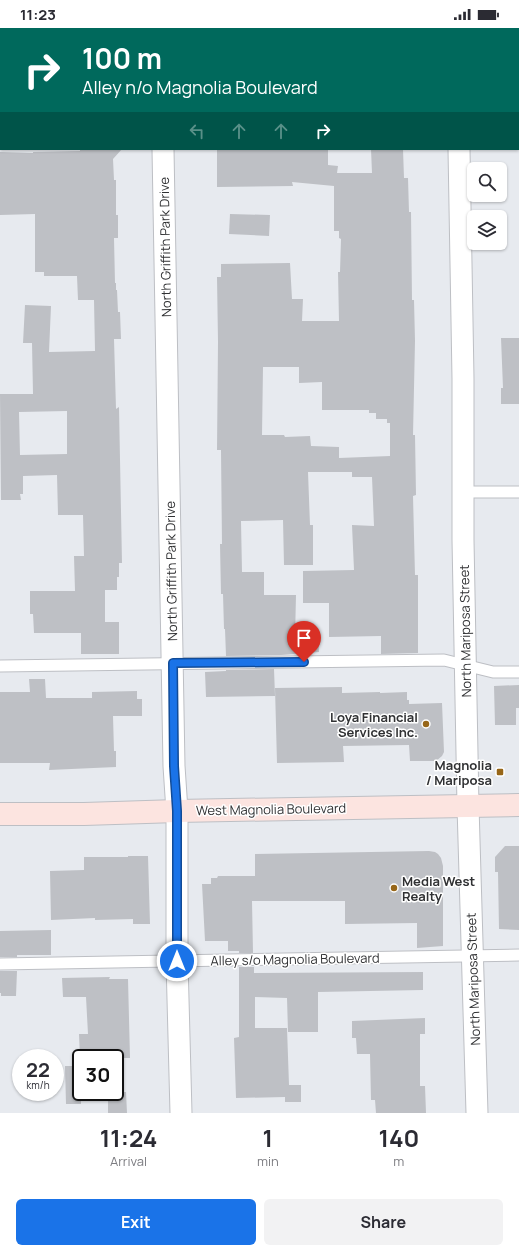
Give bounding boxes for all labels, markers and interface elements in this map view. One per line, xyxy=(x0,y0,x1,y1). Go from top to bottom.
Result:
text: 11:23 xyxy=(20,4,56,25)
text: 100 m xyxy=(82,39,162,77)
icon: right xyxy=(16,44,68,96)
text: Alley n/o Magnolia Boulevard xyxy=(82,75,318,99)
icon: left xyxy=(186,120,208,142)
icon: ahead xyxy=(228,120,250,142)
icon: ahead xyxy=(270,120,292,142)
icon: right xyxy=(312,120,334,142)
map controls xyxy=(467,162,507,250)
button: search xyxy=(467,162,507,202)
street label: North Griffith Park Drive xyxy=(155,176,175,317)
button: layers xyxy=(467,210,507,250)
street label: North Griffith Park Drive xyxy=(161,500,181,641)
street label: North Mariposa Street xyxy=(455,564,475,698)
pin xyxy=(287,621,321,662)
icon: arrive xyxy=(293,627,315,649)
place label: Loya Financial Services Inc. xyxy=(330,708,418,741)
marker: Loya Financial Services Inc. xyxy=(421,719,431,729)
place label: Magnolia / Mariposa xyxy=(426,756,492,789)
marker: Magnolia / Mariposa xyxy=(495,767,505,777)
street label: West Magnolia Boulevard xyxy=(196,799,346,819)
place label: Media West Realty xyxy=(402,872,475,905)
marker: Media West Realty xyxy=(389,883,399,893)
street label: North Mariposa Street xyxy=(462,912,484,1046)
position arrow xyxy=(156,940,198,982)
street label: Alley s/o Magnolia Boulevard xyxy=(210,949,380,969)
speed limit sign: 30 xyxy=(72,1049,124,1101)
text: 22 xyxy=(26,1056,50,1083)
text: km/h xyxy=(26,1078,50,1092)
text: 11:24 xyxy=(100,1121,157,1154)
text: 1 xyxy=(263,1121,273,1154)
text: 140 xyxy=(378,1121,419,1154)
text: Arrival xyxy=(110,1152,147,1170)
text: min xyxy=(257,1152,279,1170)
text: m xyxy=(393,1152,404,1170)
button: Exit xyxy=(16,1199,256,1245)
button: Share xyxy=(264,1199,503,1245)

